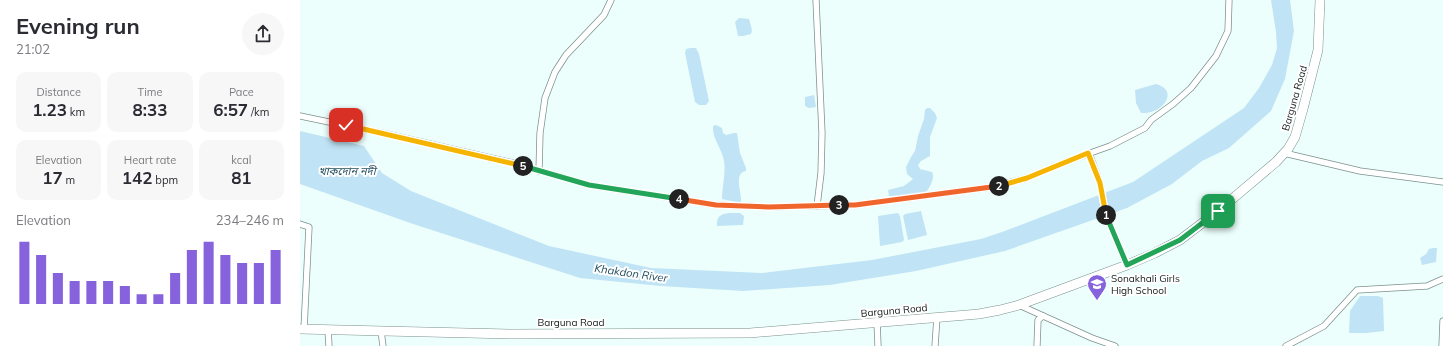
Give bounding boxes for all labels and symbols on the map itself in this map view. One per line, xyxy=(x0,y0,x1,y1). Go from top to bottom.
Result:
street label: Barguna Road xyxy=(1279,64,1310,132)
pin xyxy=(329,108,363,142)
pin: 5 xyxy=(513,156,533,176)
water label: খাকদোন নদী xyxy=(318,164,378,178)
pin: 2 xyxy=(989,176,1009,196)
pin: 4 xyxy=(669,189,689,209)
pin xyxy=(1201,194,1235,228)
pin: 3 xyxy=(829,195,849,215)
pin: 1 xyxy=(1096,205,1116,225)
water label: Khakdon River xyxy=(594,261,669,285)
place label: Sonakhali Girls High School xyxy=(1111,272,1180,297)
school or university icon: Sonakhali Girls High School xyxy=(1086,273,1108,301)
street label: Barguna Road xyxy=(860,301,928,320)
street label: Barguna Road xyxy=(537,316,605,329)

